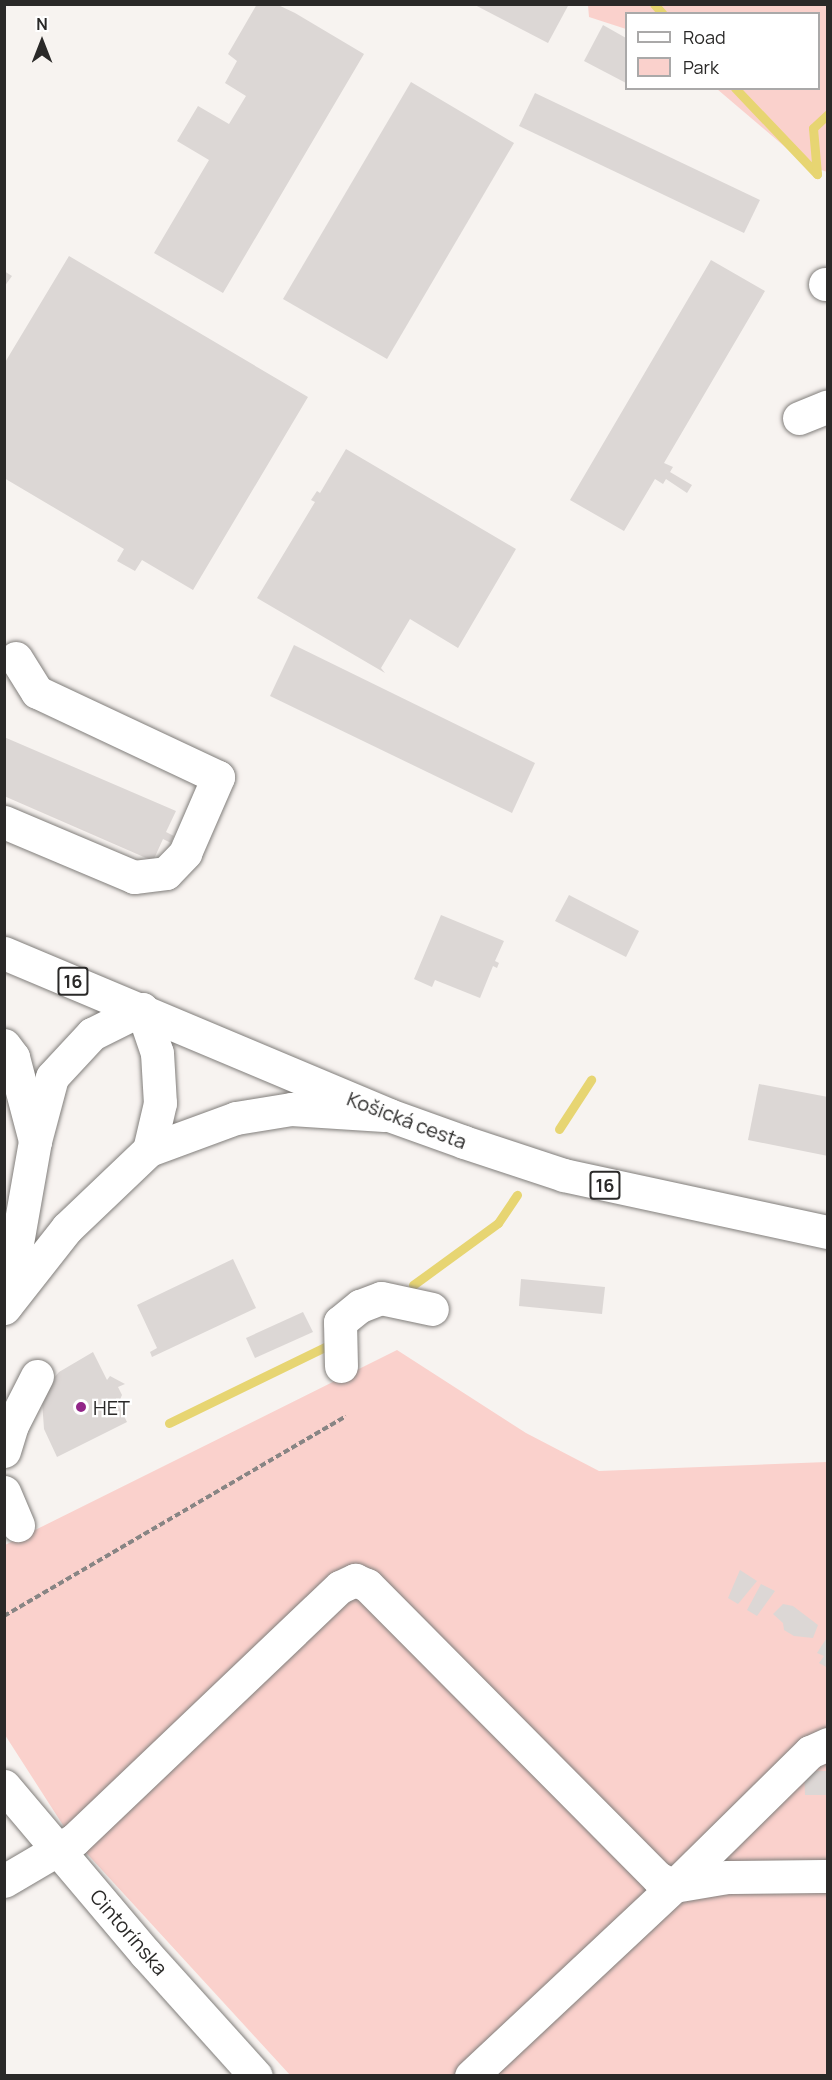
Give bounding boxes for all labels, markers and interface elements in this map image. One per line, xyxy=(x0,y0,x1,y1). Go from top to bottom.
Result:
north arrow xyxy=(12,12,72,72)
legend xyxy=(625,12,820,90)
text: N xyxy=(36,13,48,35)
text: Road xyxy=(683,25,726,49)
text: Park xyxy=(683,55,719,79)
road number: 16 xyxy=(56,966,90,996)
street label: Košická cesta xyxy=(344,1086,470,1154)
road number: 16 xyxy=(588,1170,622,1200)
place label: HET xyxy=(93,1395,130,1419)
marker: HET xyxy=(74,1400,88,1414)
street label: Cintorínska xyxy=(85,1884,173,1980)

